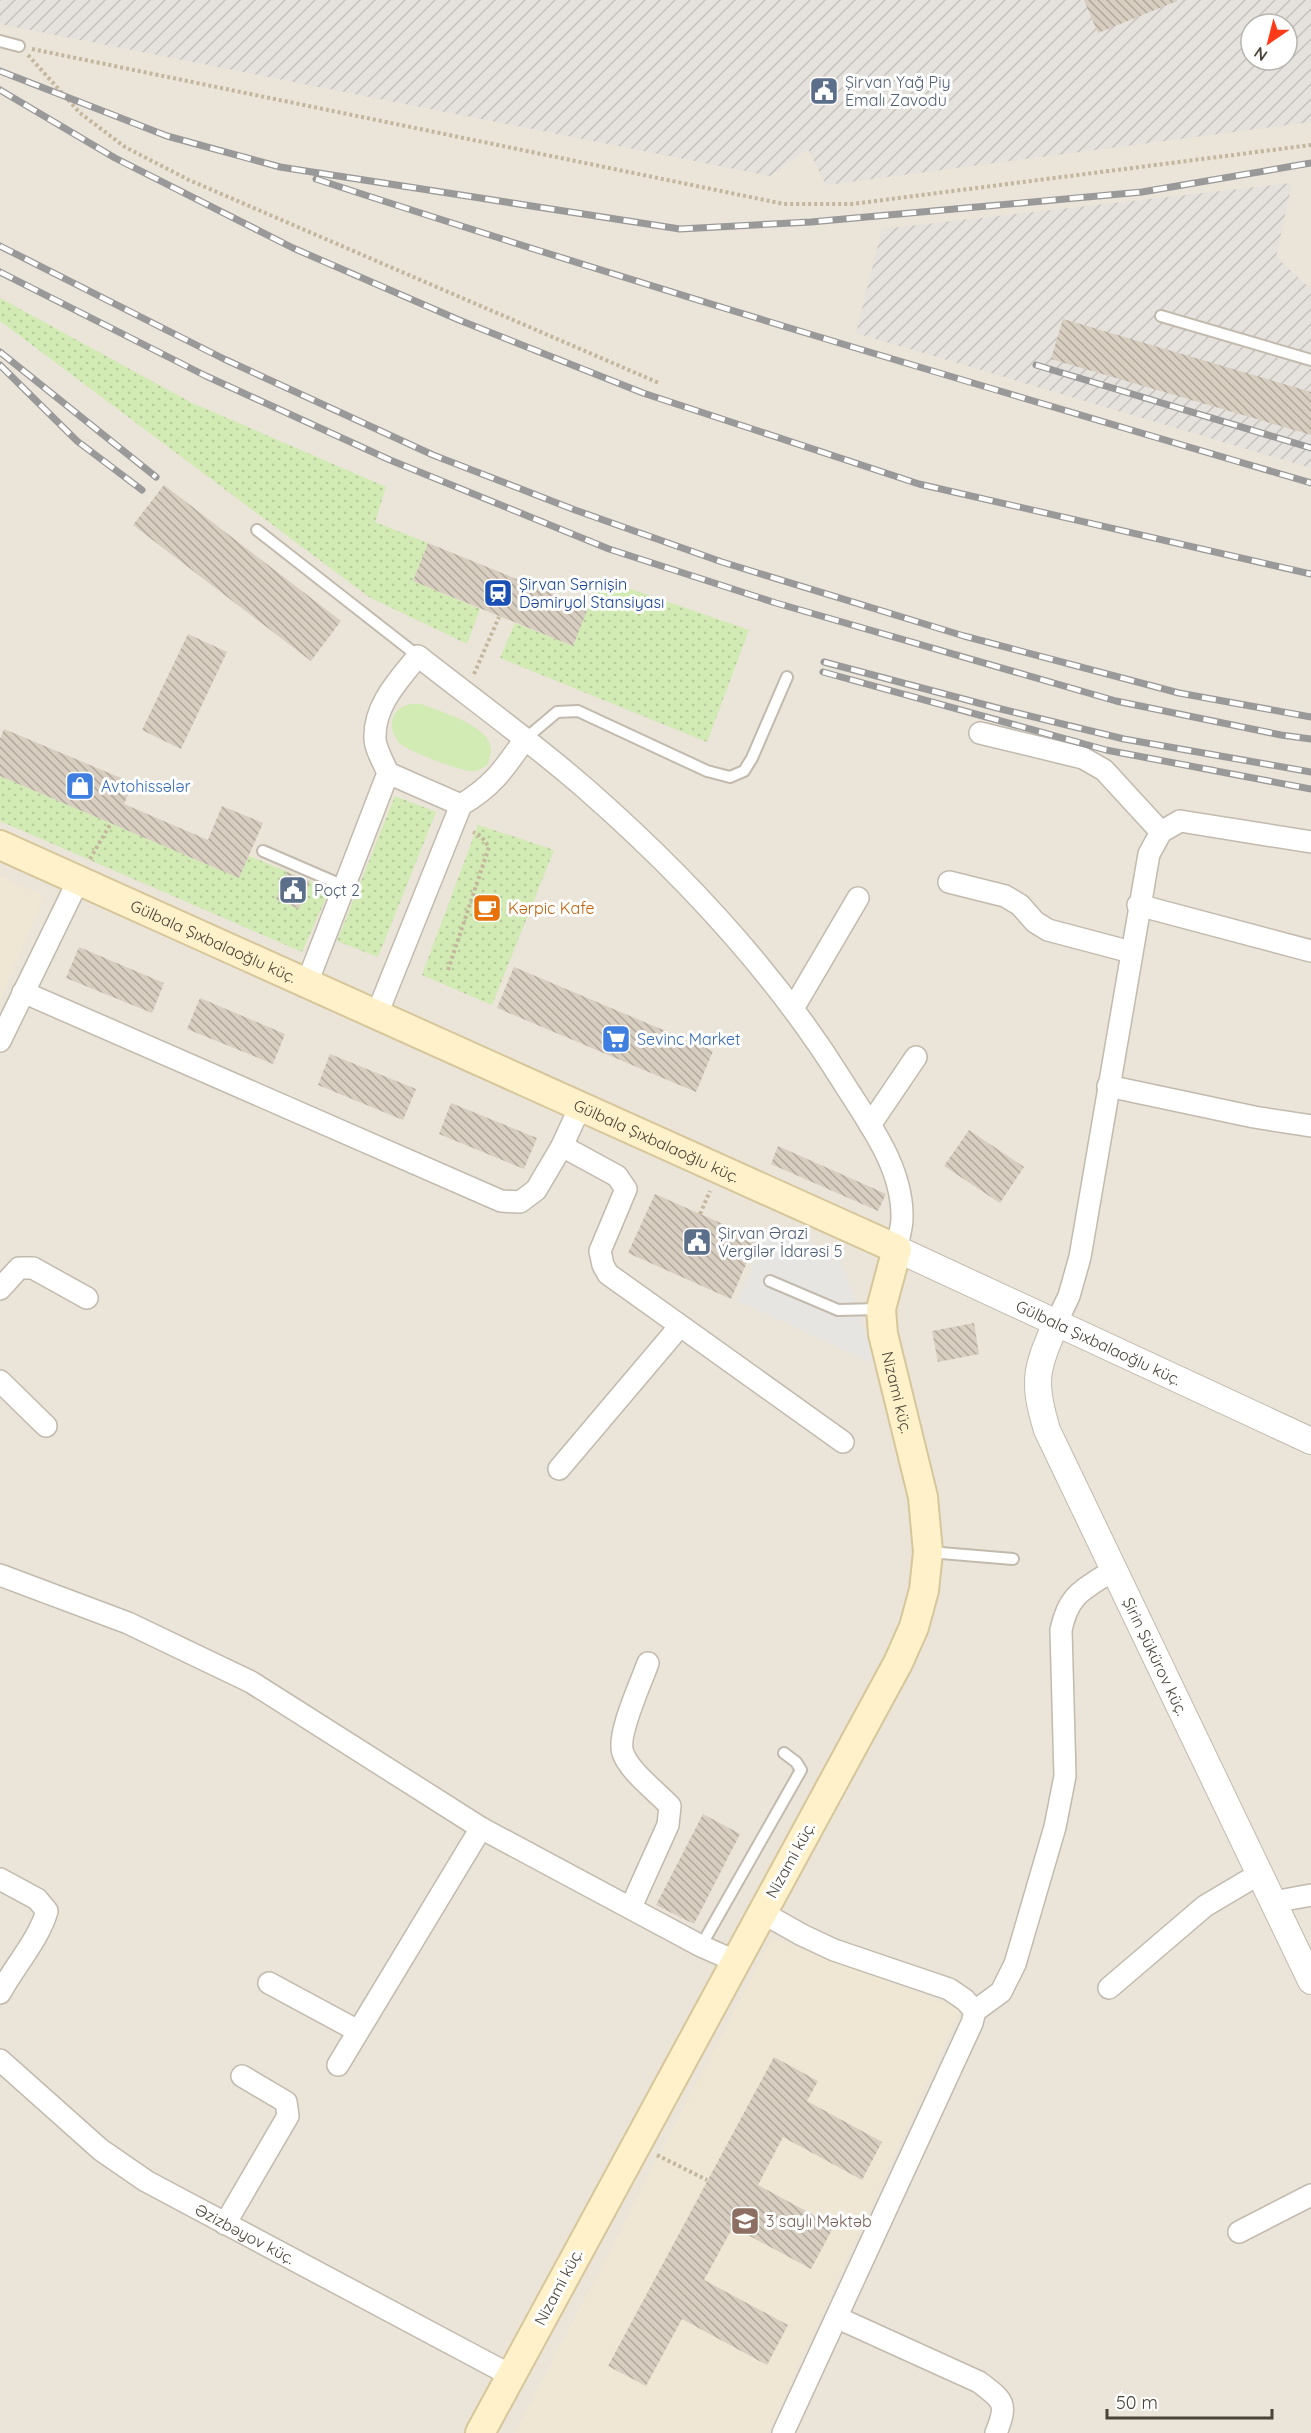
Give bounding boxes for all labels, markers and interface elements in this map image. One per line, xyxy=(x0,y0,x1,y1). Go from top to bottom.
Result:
north arrow xyxy=(1239,12,1299,72)
text: N xyxy=(1250,43,1271,66)
place label: Şirvan Yağ Piy Emalı Zavodu xyxy=(845,72,951,110)
public building icon: Şirvan Yağ Piy Emalı Zavodu xyxy=(808,75,840,107)
place label: Şirvan Sərnişin Dəmiryol Stansiyası xyxy=(519,574,664,612)
station icon: Şirvan Sərnişin Dəmiryol Stansiyası xyxy=(482,577,514,609)
shop icon: Avtohissələr xyxy=(64,770,96,802)
place label: Avtohissələr xyxy=(101,776,191,796)
public building icon: Poçt 2 xyxy=(277,874,309,906)
place label: Poçt 2 xyxy=(314,880,360,900)
cafe icon: Kərpic Kafe xyxy=(471,892,503,924)
street label: Gülbala Şıxbalaoğlu küç. xyxy=(127,895,299,987)
place label: Kərpic Kafe xyxy=(508,898,594,918)
supermarket icon: Sevinc Market xyxy=(600,1023,632,1055)
place label: Sevinc Market xyxy=(637,1029,741,1049)
street label: Gülbala Şıxbalaoğlu küç. xyxy=(570,1095,743,1187)
place label: Şirvan Ərazi Vergilər İdarəsi 5 xyxy=(718,1223,843,1261)
public building icon: Şirvan Ərazi Vergilər İdarəsi 5 xyxy=(681,1226,713,1258)
street label: Gülbala Şıxbalaoğlu küç. xyxy=(1013,1296,1184,1389)
street label: Nizami küç. xyxy=(878,1349,917,1435)
street label: Şirin Şükürov küç. xyxy=(1119,1594,1192,1719)
street label: Nizami küç. xyxy=(761,1819,819,1901)
street label: Əzizbəyov küç. xyxy=(192,2199,298,2268)
school or university icon: 3 saylı Məktəb xyxy=(729,2205,761,2237)
place label: 3 saylı Məktəb xyxy=(766,2211,872,2231)
street label: Nizami küç. xyxy=(530,2245,586,2329)
scale bar xyxy=(1107,2382,1272,2420)
text: 50 m xyxy=(1116,2391,1158,2414)

